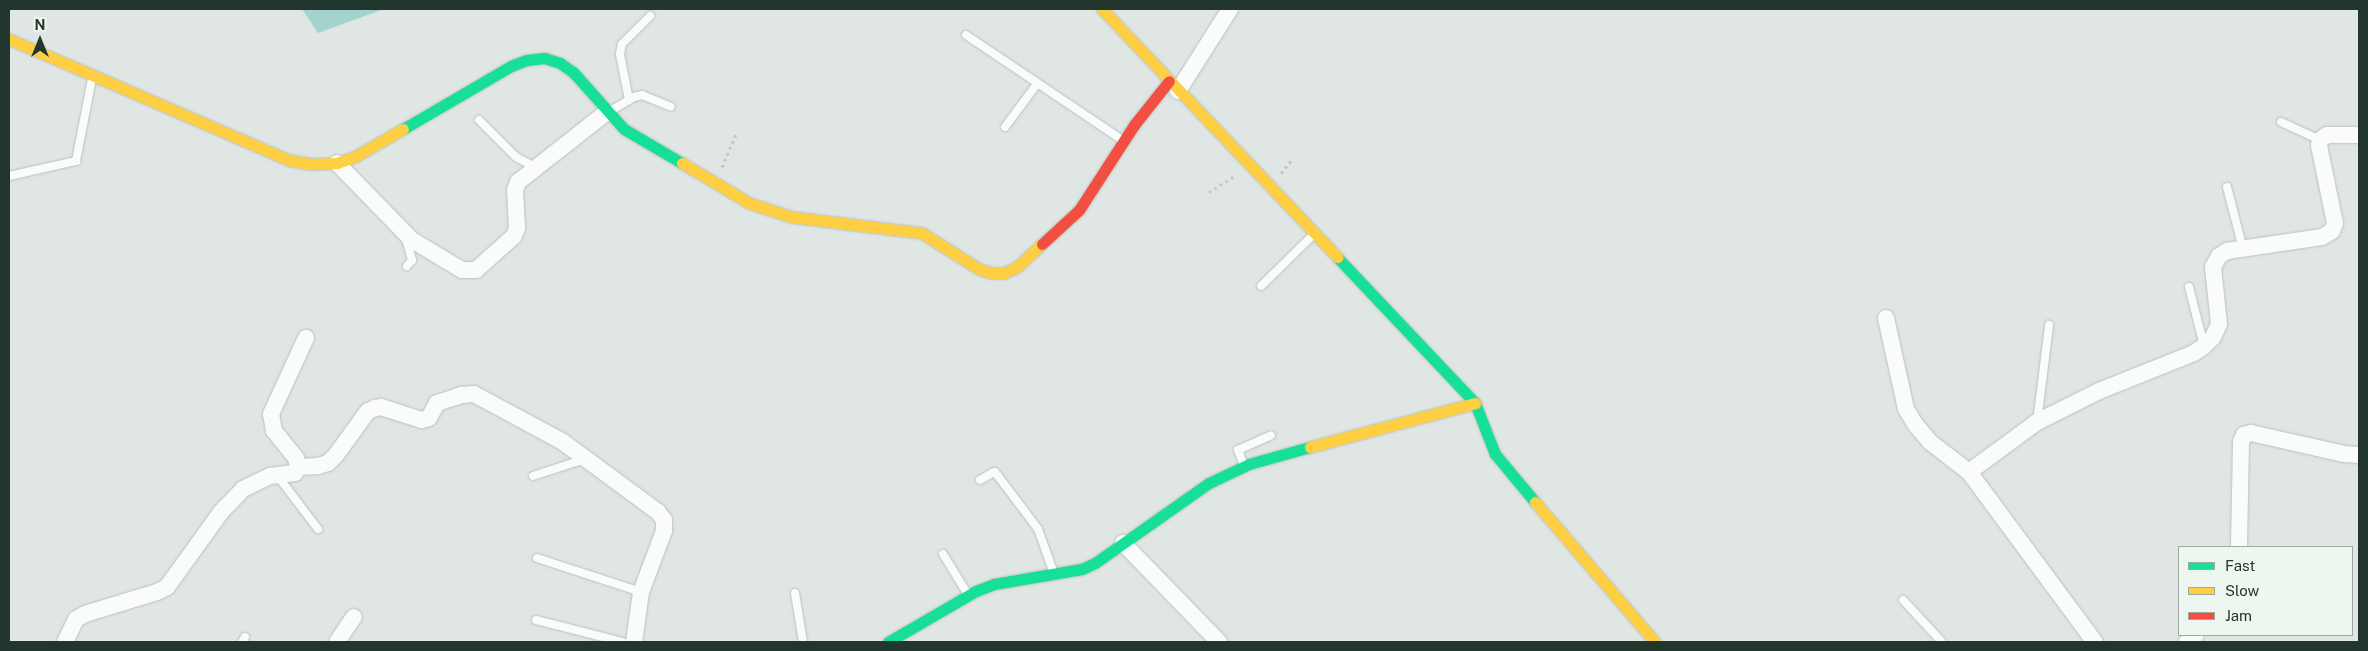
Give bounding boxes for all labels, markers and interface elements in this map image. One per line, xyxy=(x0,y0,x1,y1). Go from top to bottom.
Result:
north arrow xyxy=(15,15,65,65)
text: N xyxy=(35,17,45,33)
legend xyxy=(2178,546,2353,636)
text: Fast xyxy=(2225,557,2255,574)
text: Slow xyxy=(2225,582,2259,599)
text: Jam xyxy=(2225,607,2252,624)

